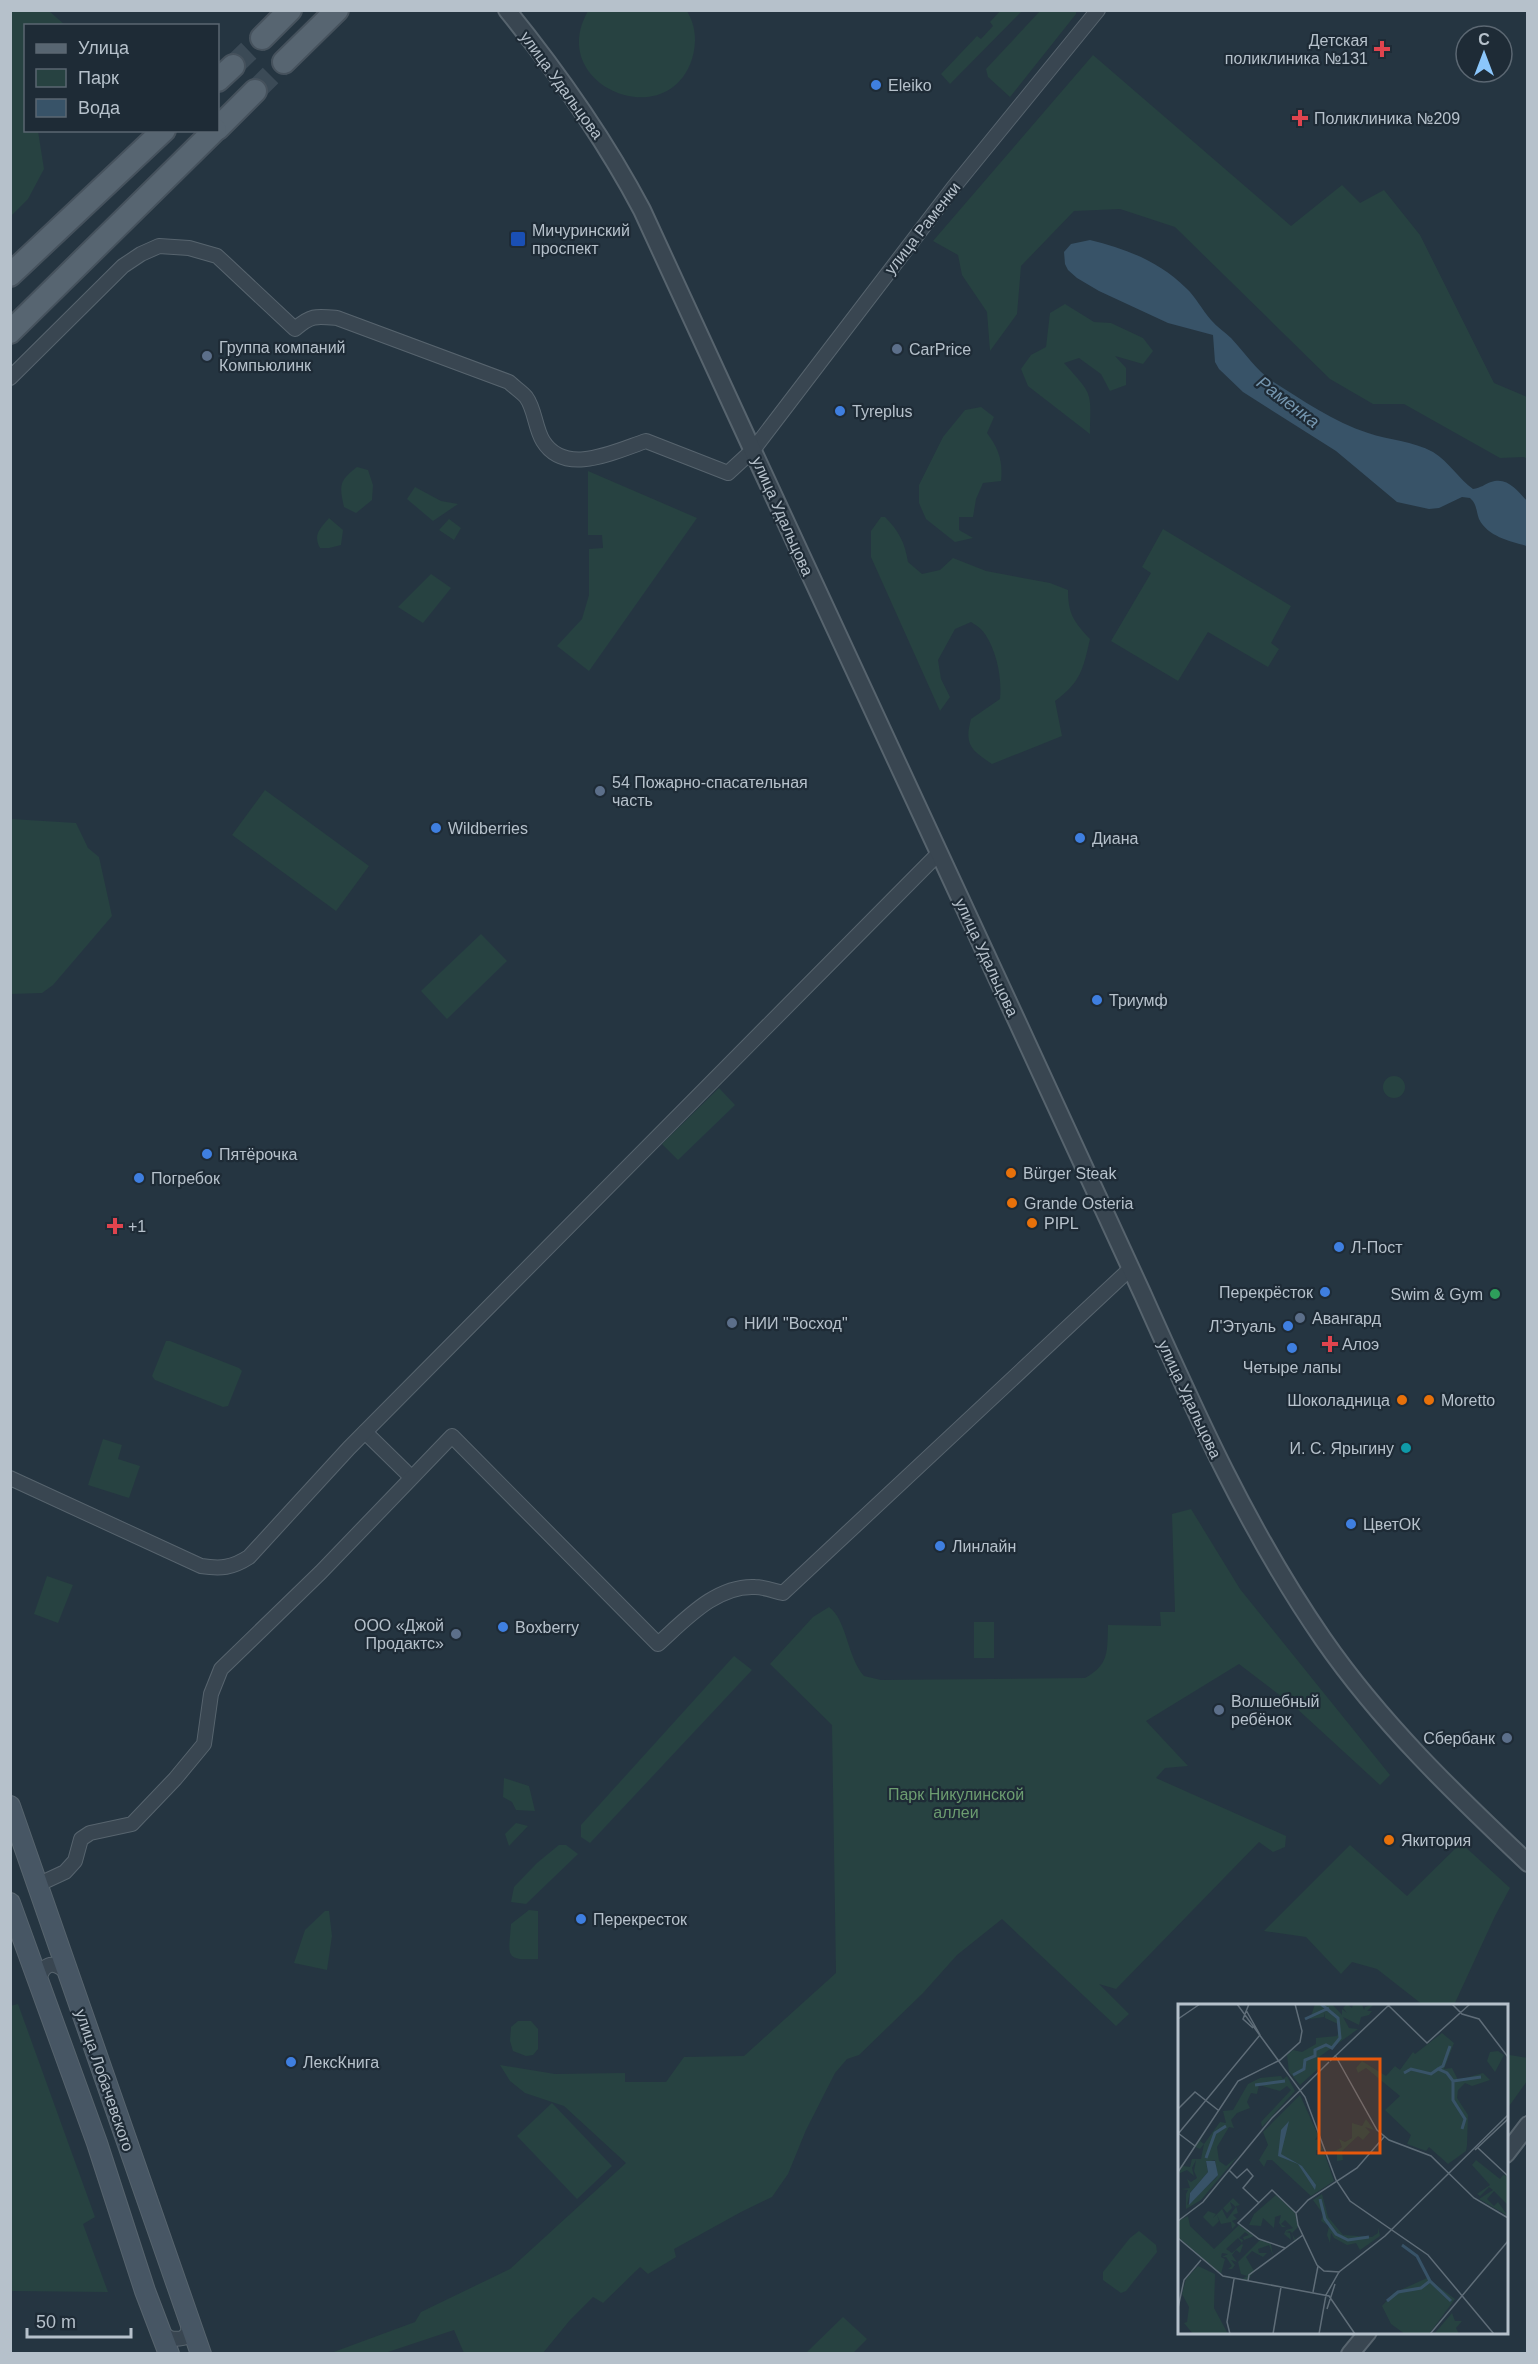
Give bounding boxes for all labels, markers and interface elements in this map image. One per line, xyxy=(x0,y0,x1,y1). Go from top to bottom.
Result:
legend xyxy=(24,24,219,132)
north arrow xyxy=(1454,24,1514,84)
street label: улица Удальцова xyxy=(517,28,606,142)
text: С xyxy=(1478,31,1490,48)
place label: Детская поликлиника №131 xyxy=(1225,32,1368,67)
text: Улица xyxy=(78,38,130,58)
marker: Детская поликлиника №131 xyxy=(1373,40,1391,58)
text: Парк xyxy=(78,68,119,88)
place label: Eleiko xyxy=(888,77,932,94)
marker: Eleiko xyxy=(869,78,883,92)
text: Вода xyxy=(78,98,121,118)
marker: Поликлиника №209 xyxy=(1291,109,1309,127)
place label: Поликлиника №209 xyxy=(1314,110,1460,127)
street label: улица Раменки xyxy=(881,179,964,278)
place label: Мичуринский проспект xyxy=(532,222,630,257)
marker: Мичуринский проспект xyxy=(509,230,527,248)
place label: Группа компаний Компьюлинк xyxy=(219,339,346,374)
place label: CarPrice xyxy=(909,341,971,358)
marker: CarPrice xyxy=(890,342,904,356)
marker: Группа компаний Компьюлинк xyxy=(200,349,214,363)
water label: Раменка xyxy=(1253,372,1323,432)
place label: Tyreplus xyxy=(852,403,912,420)
marker: Tyreplus xyxy=(833,404,847,418)
street label: улица Удальцова xyxy=(749,454,816,578)
place label: 54 Пожарно-спасательная часть xyxy=(612,774,808,809)
marker: 54 Пожарно-спасательная часть xyxy=(593,784,607,798)
place label: Wildberries xyxy=(448,820,528,837)
marker: Wildberries xyxy=(429,821,443,835)
place label: Диана xyxy=(1092,830,1139,847)
marker: Диана xyxy=(1073,831,1087,845)
street label: улица Удальцова xyxy=(952,895,1021,1019)
place label: Триумф xyxy=(1109,992,1168,1009)
marker: Триумф xyxy=(1090,993,1104,1007)
place label: Пятёрочка xyxy=(219,1146,298,1163)
marker: Пятёрочка xyxy=(200,1147,214,1161)
place label: Bürger Steak xyxy=(1023,1165,1117,1182)
marker: Bürger Steak xyxy=(1004,1166,1018,1180)
place label: Погребок xyxy=(151,1170,221,1187)
marker: Погребок xyxy=(132,1171,146,1185)
place label: Grande Osteria xyxy=(1024,1195,1133,1212)
marker: Grande Osteria xyxy=(1005,1196,1019,1210)
place label: PIPL xyxy=(1044,1215,1079,1232)
marker: PIPL xyxy=(1025,1216,1039,1230)
marker: +1 xyxy=(106,1217,124,1235)
place label: +1 xyxy=(128,1218,146,1235)
place label: Л-Пост xyxy=(1351,1239,1403,1256)
marker: Л-Пост xyxy=(1332,1240,1346,1254)
place label: Перекрёсток xyxy=(1219,1284,1314,1301)
marker: Перекрёсток xyxy=(1318,1285,1332,1299)
place label: Swim & Gym xyxy=(1391,1286,1483,1303)
marker: Swim & Gym xyxy=(1488,1287,1502,1301)
place label: Авангард xyxy=(1312,1310,1382,1327)
marker: Авангард xyxy=(1293,1311,1307,1325)
place label: НИИ "Восход" xyxy=(744,1315,848,1332)
marker: НИИ "Восход" xyxy=(725,1316,739,1330)
place label: Л'Этуаль xyxy=(1209,1318,1276,1335)
marker: Л'Этуаль xyxy=(1281,1319,1295,1333)
place label: Алоэ xyxy=(1342,1336,1379,1353)
street label: улица Удальцова xyxy=(1155,1337,1224,1461)
marker: Алоэ xyxy=(1323,1337,1337,1351)
marker: Четыре лапы xyxy=(1285,1341,1299,1355)
place label: Четыре лапы xyxy=(1243,1359,1341,1376)
place label: Шоколадница xyxy=(1287,1392,1390,1409)
place label: Moretto xyxy=(1441,1392,1495,1409)
marker: Шоколадница xyxy=(1395,1393,1409,1407)
marker: Moretto xyxy=(1422,1393,1436,1407)
place label: И. С. Ярыгину xyxy=(1290,1440,1394,1457)
marker: И. С. Ярыгину xyxy=(1399,1441,1413,1455)
place label: ЦветОК xyxy=(1363,1516,1421,1533)
marker: ЦветОК xyxy=(1344,1517,1358,1531)
place label: Линлайн xyxy=(952,1538,1016,1555)
marker: Линлайн xyxy=(933,1539,947,1553)
place label: ООО «Джой Продактс» xyxy=(354,1617,444,1652)
place label: Boxberry xyxy=(515,1619,579,1636)
marker: Boxberry xyxy=(496,1620,510,1634)
marker: ООО «Джой Продактс» xyxy=(449,1627,463,1641)
place label: Волшебный ребёнок xyxy=(1231,1693,1320,1728)
marker: Волшебный ребёнок xyxy=(1212,1703,1226,1717)
place label: Сбербанк xyxy=(1423,1730,1496,1747)
marker: Сбербанк xyxy=(1500,1731,1514,1745)
park label: Парк Никулинской аллеи xyxy=(888,1786,1024,1821)
place label: Якитория xyxy=(1401,1832,1471,1849)
marker: Якитория xyxy=(1382,1833,1396,1847)
place label: Перекресток xyxy=(593,1911,688,1928)
marker: Перекресток xyxy=(574,1912,588,1926)
inset map xyxy=(1178,2004,1508,2334)
street label: улица Лобачевского xyxy=(72,2007,137,2154)
place label: ЛексКнига xyxy=(303,2054,379,2071)
marker: ЛексКнига xyxy=(284,2055,298,2069)
scale bar xyxy=(27,2301,130,2339)
text: 50 m xyxy=(36,2312,76,2332)

